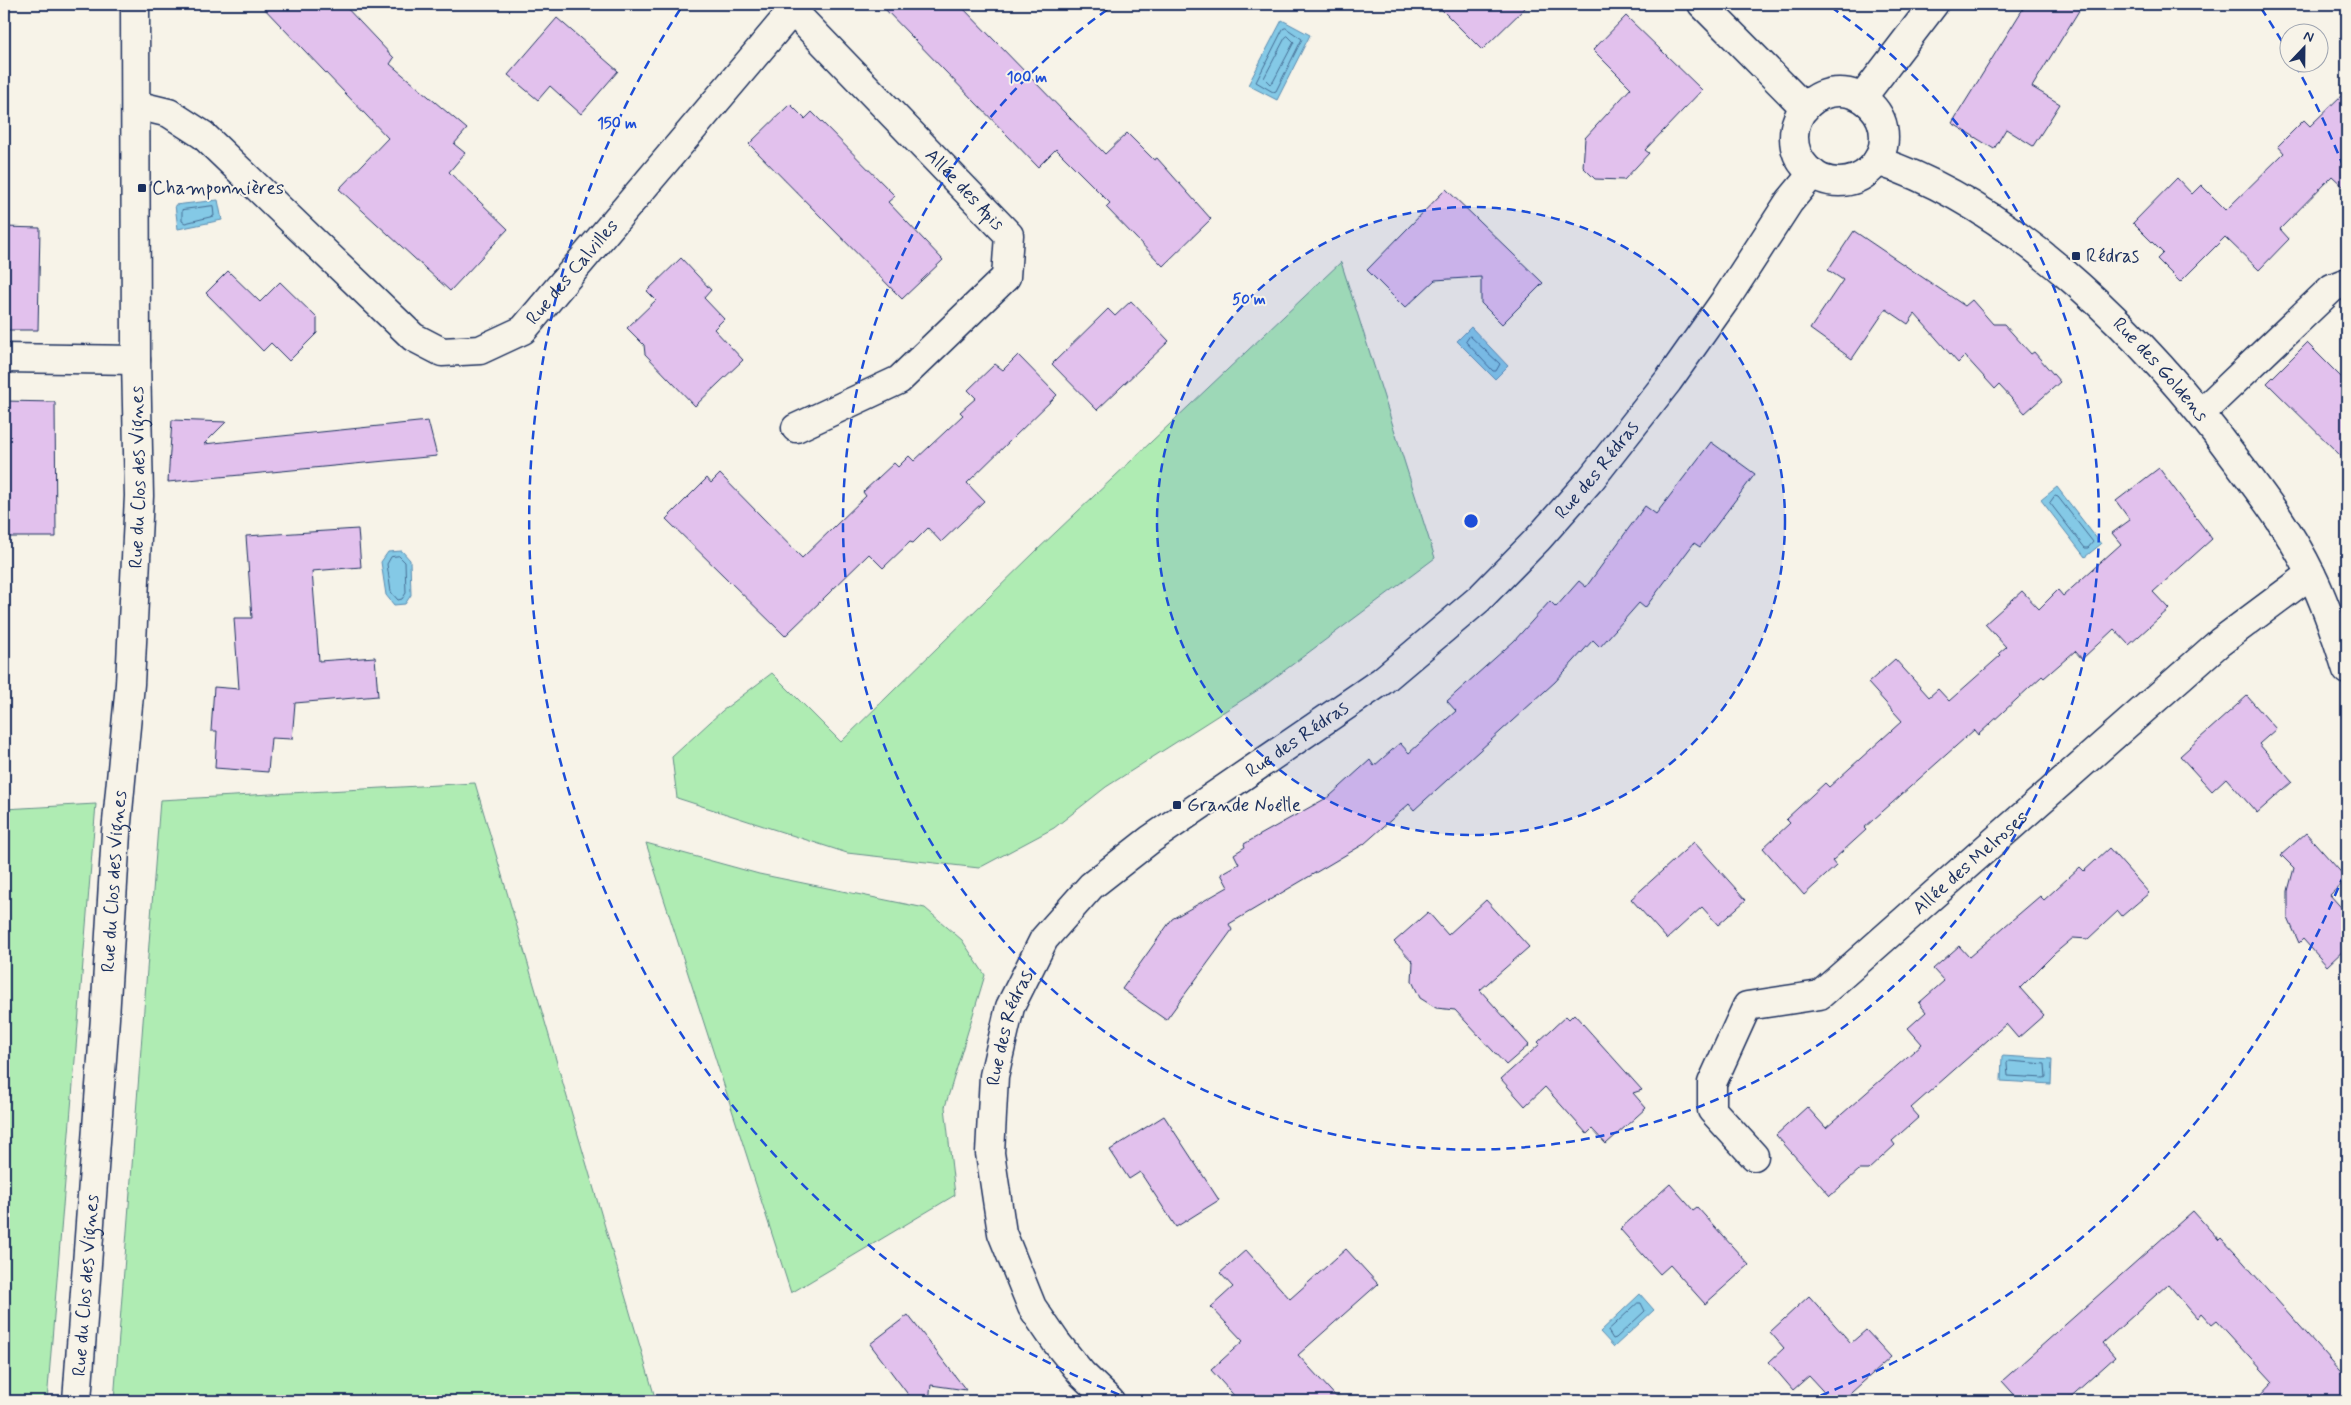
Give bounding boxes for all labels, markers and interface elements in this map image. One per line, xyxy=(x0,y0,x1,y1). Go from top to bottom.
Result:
north arrow xyxy=(2278,22,2328,72)
text: N xyxy=(2301,27,2316,47)
text: 100 m xyxy=(1007,68,1047,88)
text: 150 m xyxy=(597,114,637,134)
street label: Allée des Apis xyxy=(920,143,1011,236)
place label: Champonnières xyxy=(152,176,284,201)
marker: Champonnières xyxy=(136,182,148,194)
street label: Rue des Calvilles xyxy=(520,214,624,330)
place label: Rédras xyxy=(2086,244,2139,269)
marker: Rédras xyxy=(2070,250,2082,262)
text: 50 m xyxy=(1232,290,1266,310)
street label: Rue des Goldens xyxy=(2107,312,2215,427)
street label: Rue du Clos des Vignes xyxy=(123,385,153,569)
street label: Rue des Rédras xyxy=(1549,416,1644,524)
centre of rings xyxy=(1462,512,1480,530)
street label: Rue des Rédras xyxy=(1240,695,1353,783)
street label: Rue du Clos des Vignes xyxy=(95,789,133,973)
place label: Grande Noëlle xyxy=(1187,793,1301,818)
marker: Grande Noëlle xyxy=(1171,799,1183,811)
street label: Allée des Melroses xyxy=(1907,805,2033,920)
street label: Rue des Rédras xyxy=(981,966,1039,1086)
street label: Rue du Clos des Vignes xyxy=(66,1193,105,1377)

